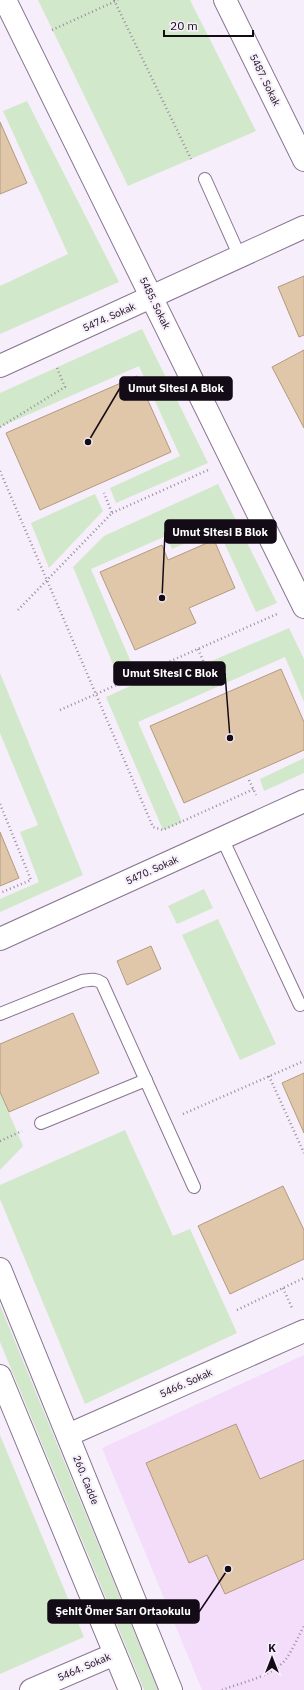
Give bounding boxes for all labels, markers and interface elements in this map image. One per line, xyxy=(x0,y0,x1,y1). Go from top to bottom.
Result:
scale bar xyxy=(164,12,253,38)
text: 20 m xyxy=(170,18,198,33)
street label: 5487. Sokak xyxy=(247,52,284,109)
street label: 5485. Sokak xyxy=(137,275,174,332)
street label: 5474. Sokak xyxy=(81,299,138,334)
callout: Umut Sitesi A Blok xyxy=(120,377,232,400)
text: Umut Sitesi A Blok xyxy=(128,381,225,395)
callout: Umut Sitesi B Blok xyxy=(165,520,276,543)
text: Umut Sitesi B Blok xyxy=(172,525,268,539)
callout: Umut Sitesi C Blok xyxy=(114,662,225,685)
text: Umut Sitesi C Blok xyxy=(122,666,218,680)
street label: 5470. Sokak xyxy=(124,852,181,887)
street label: 5466. Sokak xyxy=(158,1365,215,1400)
street label: 260. Cadde xyxy=(70,1454,102,1507)
callout: Şehit Ömer Sarı Ortaokulu xyxy=(48,1600,199,1623)
text: Şehit Ömer Sarı Ortaokulu xyxy=(55,1604,191,1618)
north arrow xyxy=(252,1638,292,1678)
text: K xyxy=(268,1641,276,1655)
street label: 5464. Sokak xyxy=(56,1650,113,1684)

